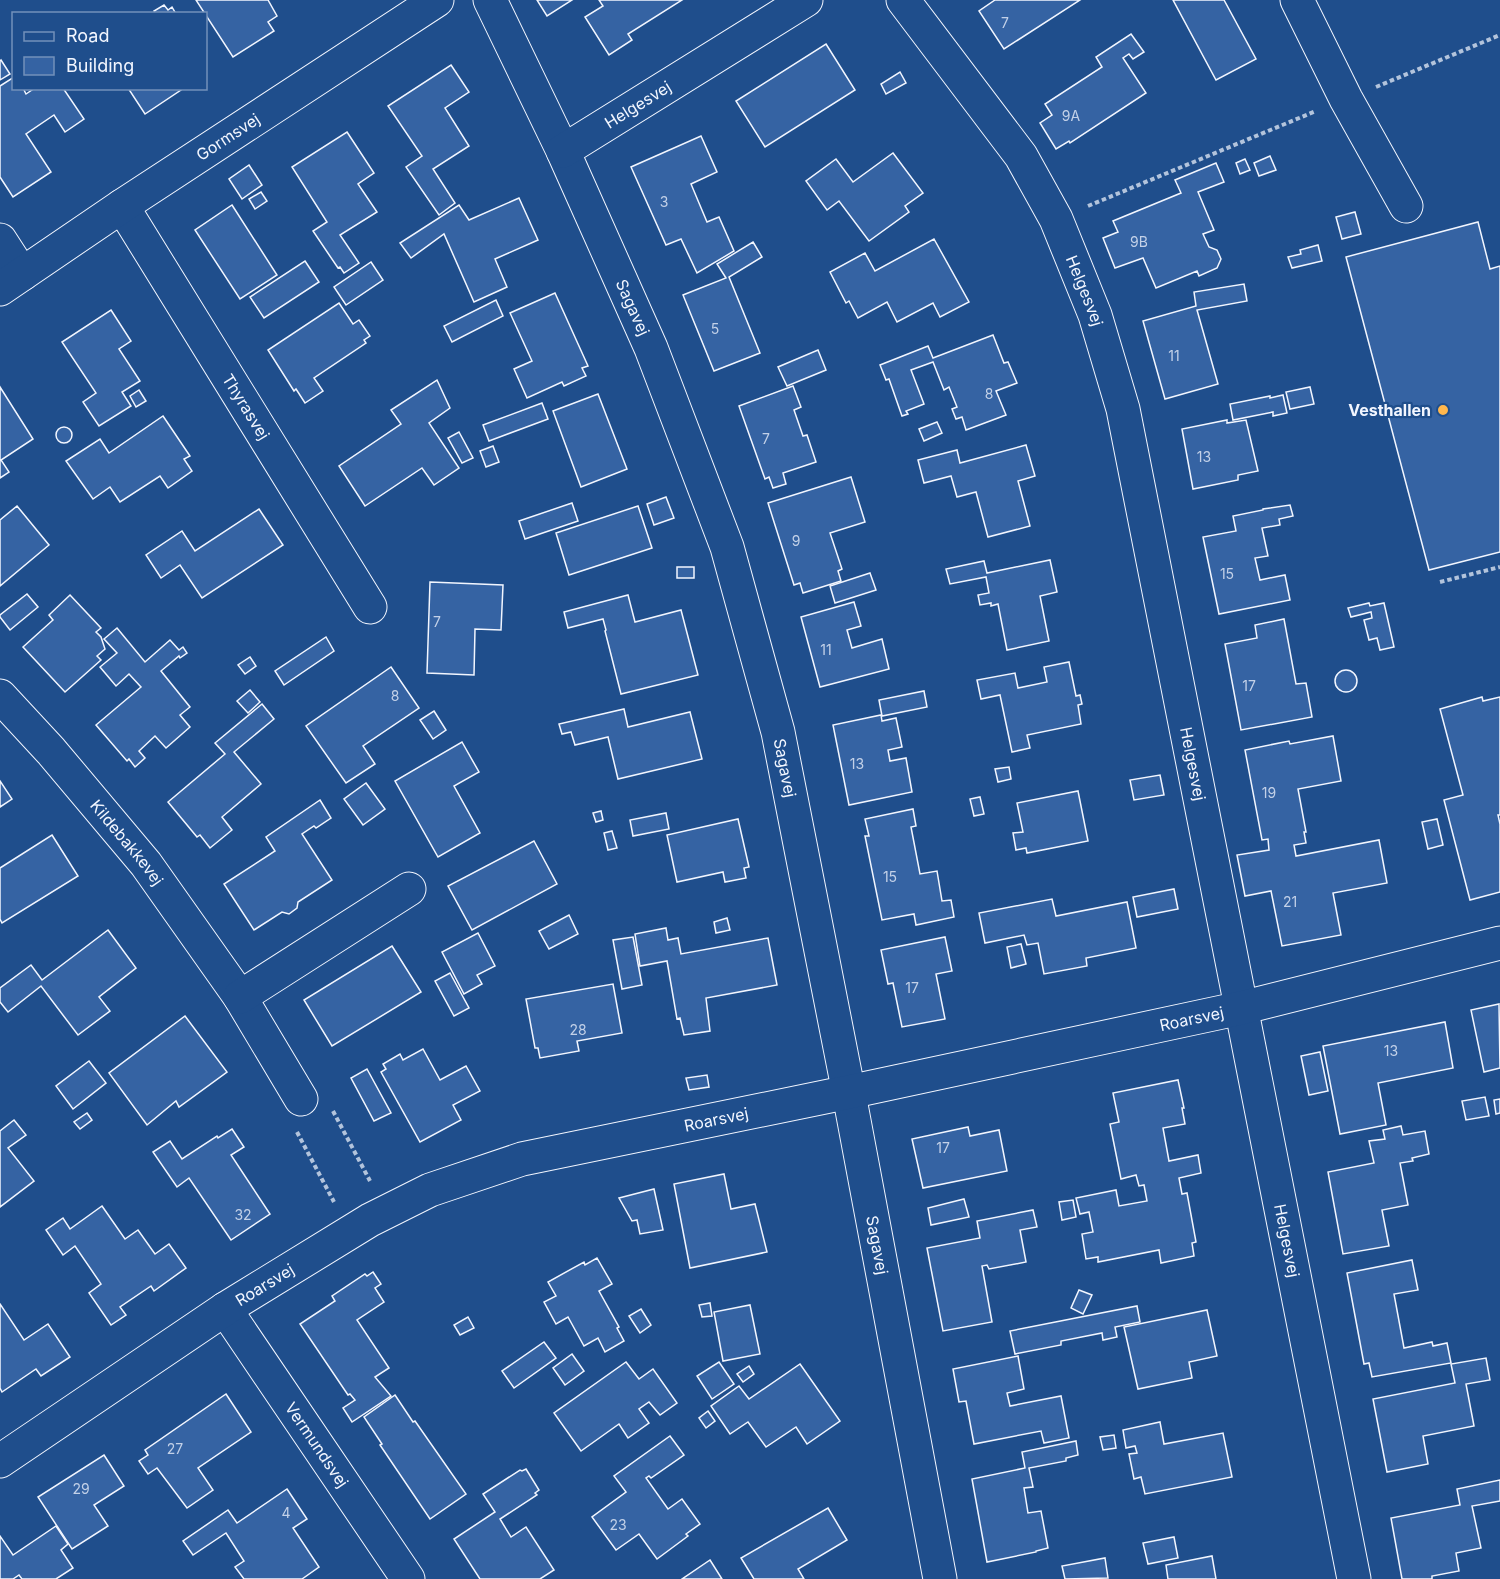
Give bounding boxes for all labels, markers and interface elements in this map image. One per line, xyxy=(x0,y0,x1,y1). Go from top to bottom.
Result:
legend xyxy=(12,12,207,90)
house number: 7 xyxy=(1001,14,1009,31)
text: Road xyxy=(66,25,109,46)
text: Building xyxy=(66,55,134,76)
street label: Helgesvej xyxy=(601,76,675,133)
house number: 9A xyxy=(1062,107,1081,124)
street label: Gormsvej xyxy=(192,109,263,165)
house number: 3 xyxy=(660,193,668,210)
house number: 9B xyxy=(1130,233,1148,250)
street label: Helgesvej xyxy=(1062,252,1108,328)
street label: Sagavej xyxy=(612,276,654,339)
house number: 5 xyxy=(711,320,719,337)
house number: 11 xyxy=(1168,347,1180,364)
street label: Thyrasvej xyxy=(218,370,274,443)
house number: 8 xyxy=(985,385,993,402)
place label: Vesthallen xyxy=(1348,400,1431,420)
marker: Vesthallen xyxy=(1436,403,1450,417)
house number: 7 xyxy=(762,430,770,447)
house number: 13 xyxy=(1197,448,1211,465)
house number: 9 xyxy=(792,532,800,549)
house number: 15 xyxy=(1220,565,1234,582)
house number: 7 xyxy=(433,613,441,630)
house number: 11 xyxy=(820,641,832,658)
house number: 17 xyxy=(1242,677,1256,694)
house number: 8 xyxy=(391,687,399,704)
street label: Helgesvej xyxy=(1176,725,1210,802)
street label: Sagavej xyxy=(769,737,801,799)
house number: 13 xyxy=(850,755,864,772)
house number: 19 xyxy=(1262,784,1276,801)
street label: Kildebakkevej xyxy=(86,795,168,889)
house number: 15 xyxy=(883,868,897,885)
house number: 21 xyxy=(1283,893,1297,910)
house number: 17 xyxy=(905,979,919,996)
street label: Roarsvej xyxy=(1158,1002,1226,1035)
house number: 28 xyxy=(569,1021,587,1038)
house number: 13 xyxy=(1384,1042,1398,1059)
street label: Roarsvej xyxy=(682,1103,750,1136)
house number: 17 xyxy=(936,1139,950,1156)
street label: Helgesvej xyxy=(1270,1202,1304,1279)
house number: 32 xyxy=(234,1206,252,1223)
street label: Sagavej xyxy=(862,1214,893,1276)
street label: Roarsvej xyxy=(232,1259,298,1310)
street label: Vermundsvej xyxy=(281,1398,353,1491)
house number: 27 xyxy=(167,1440,183,1457)
house number: 29 xyxy=(72,1480,90,1497)
house number: 4 xyxy=(281,1504,291,1521)
house number: 23 xyxy=(609,1516,627,1533)

